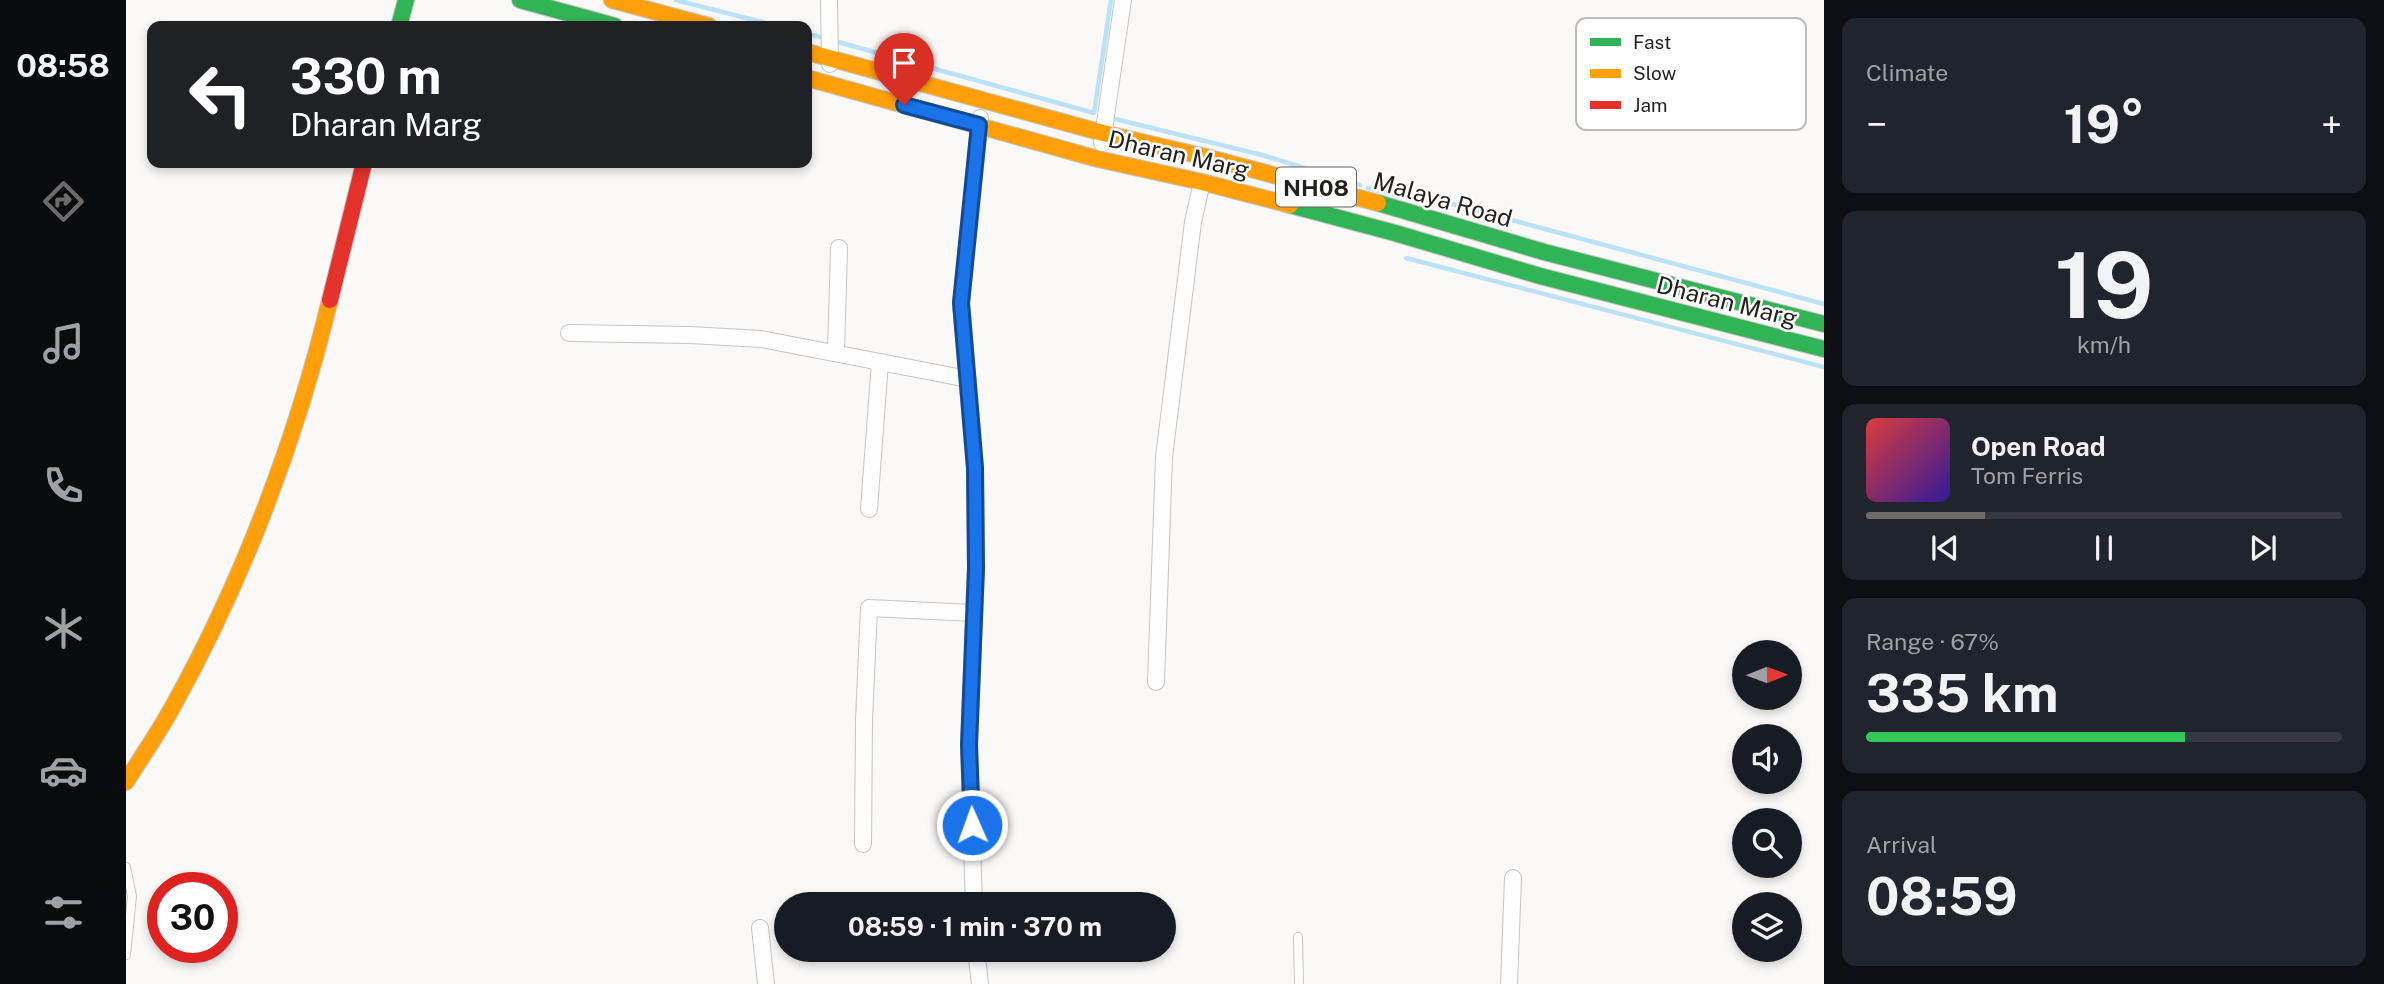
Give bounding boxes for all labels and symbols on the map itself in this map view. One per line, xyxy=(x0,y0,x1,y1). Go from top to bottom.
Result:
legend xyxy=(1576,18,1806,130)
text: Fast xyxy=(1633,31,1671,53)
pin xyxy=(874,33,934,105)
text: Slow xyxy=(1633,62,1677,84)
text: Jam xyxy=(1633,94,1667,116)
street label: Dharan Marg xyxy=(1106,124,1252,184)
street label: Malaya Road xyxy=(1370,166,1516,232)
road number: NH08 xyxy=(1276,168,1356,206)
street label: Dharan Marg xyxy=(1654,270,1800,332)
north arrow xyxy=(1732,640,1802,710)
position arrow xyxy=(935,788,1009,862)
speed limit sign: 30 xyxy=(147,872,238,963)

